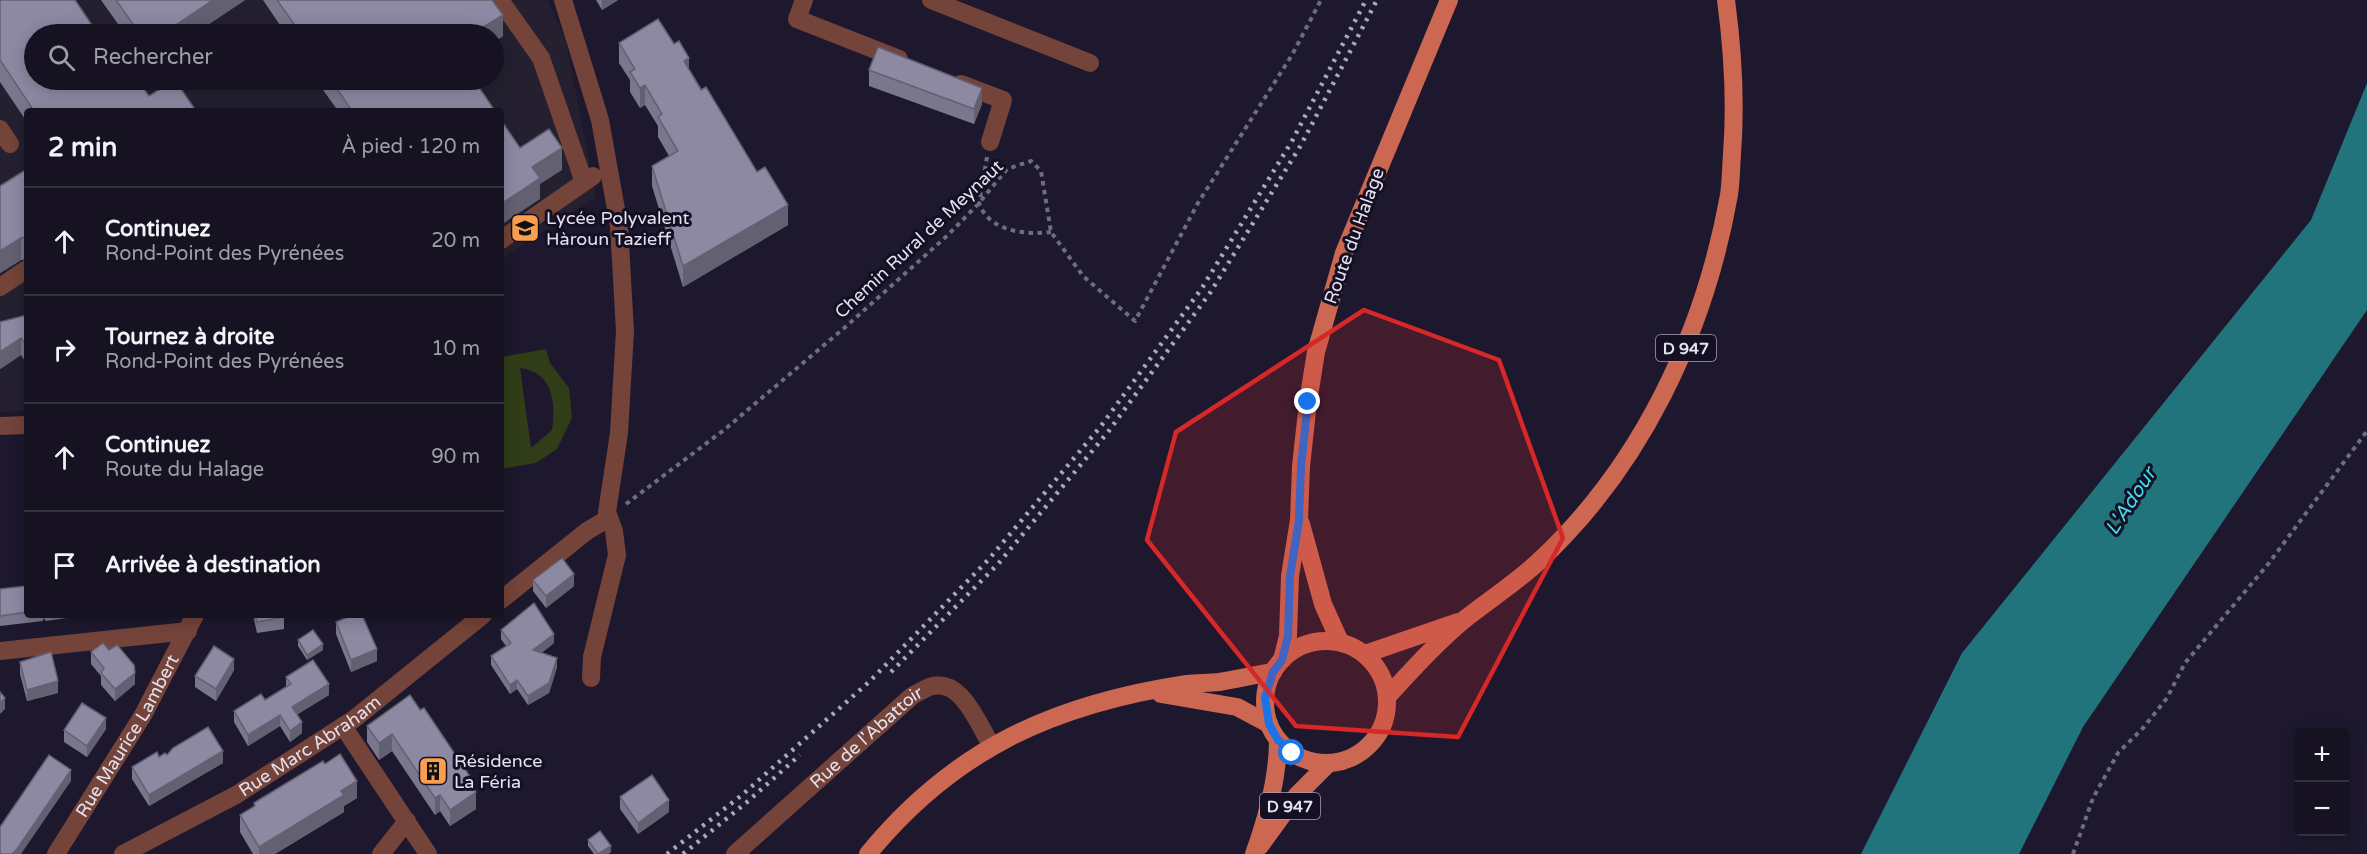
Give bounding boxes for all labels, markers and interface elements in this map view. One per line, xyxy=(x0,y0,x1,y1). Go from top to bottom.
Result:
search box xyxy=(24,24,504,90)
icon: search xyxy=(45,41,78,74)
text: Rechercher xyxy=(93,44,213,70)
text: 2 min xyxy=(48,132,117,163)
text: À pied · 120 m xyxy=(342,135,480,159)
street label: Chemin Rural de Meynaut xyxy=(830,155,1008,323)
street label: Route du Halage xyxy=(1319,165,1389,307)
place label: Lycée Polyvalent Hàroun Tazieff xyxy=(546,207,689,250)
school or university icon: Lycée Polyvalent Hàroun Tazieff xyxy=(509,212,541,244)
text: Continuez xyxy=(105,216,210,242)
icon: ahead xyxy=(48,225,81,258)
text: 20 m xyxy=(431,229,480,253)
text: Rond-Point des Pyrénées xyxy=(105,242,344,266)
text: Tournez à droite xyxy=(105,324,274,350)
icon: right xyxy=(48,333,81,366)
road number: D 947 xyxy=(1656,335,1716,361)
text: 10 m xyxy=(431,337,480,361)
text: Rond-Point des Pyrénées xyxy=(105,350,344,374)
route end xyxy=(1294,388,1320,414)
text: Continuez xyxy=(105,432,210,458)
icon: ahead xyxy=(48,441,81,474)
text: 90 m xyxy=(431,445,480,469)
text: Route du Halage xyxy=(105,458,264,482)
water label: L'Adour xyxy=(2100,461,2163,540)
icon: arrive xyxy=(48,549,81,582)
text: Arrivée à destination xyxy=(105,552,321,578)
street label: Rue Maurice Lambert xyxy=(71,651,184,821)
street label: Rue de l'Abattoir xyxy=(805,681,927,793)
street label: Rue Marc Abraham xyxy=(234,691,385,801)
map controls xyxy=(2295,728,2349,836)
button: + xyxy=(2295,728,2349,782)
route start xyxy=(1278,739,1304,765)
place label: Résidence La Féria xyxy=(454,750,542,793)
building icon: Résidence La Féria xyxy=(417,755,449,787)
button: − xyxy=(2295,782,2349,836)
road number: D 947 xyxy=(1260,793,1320,819)

